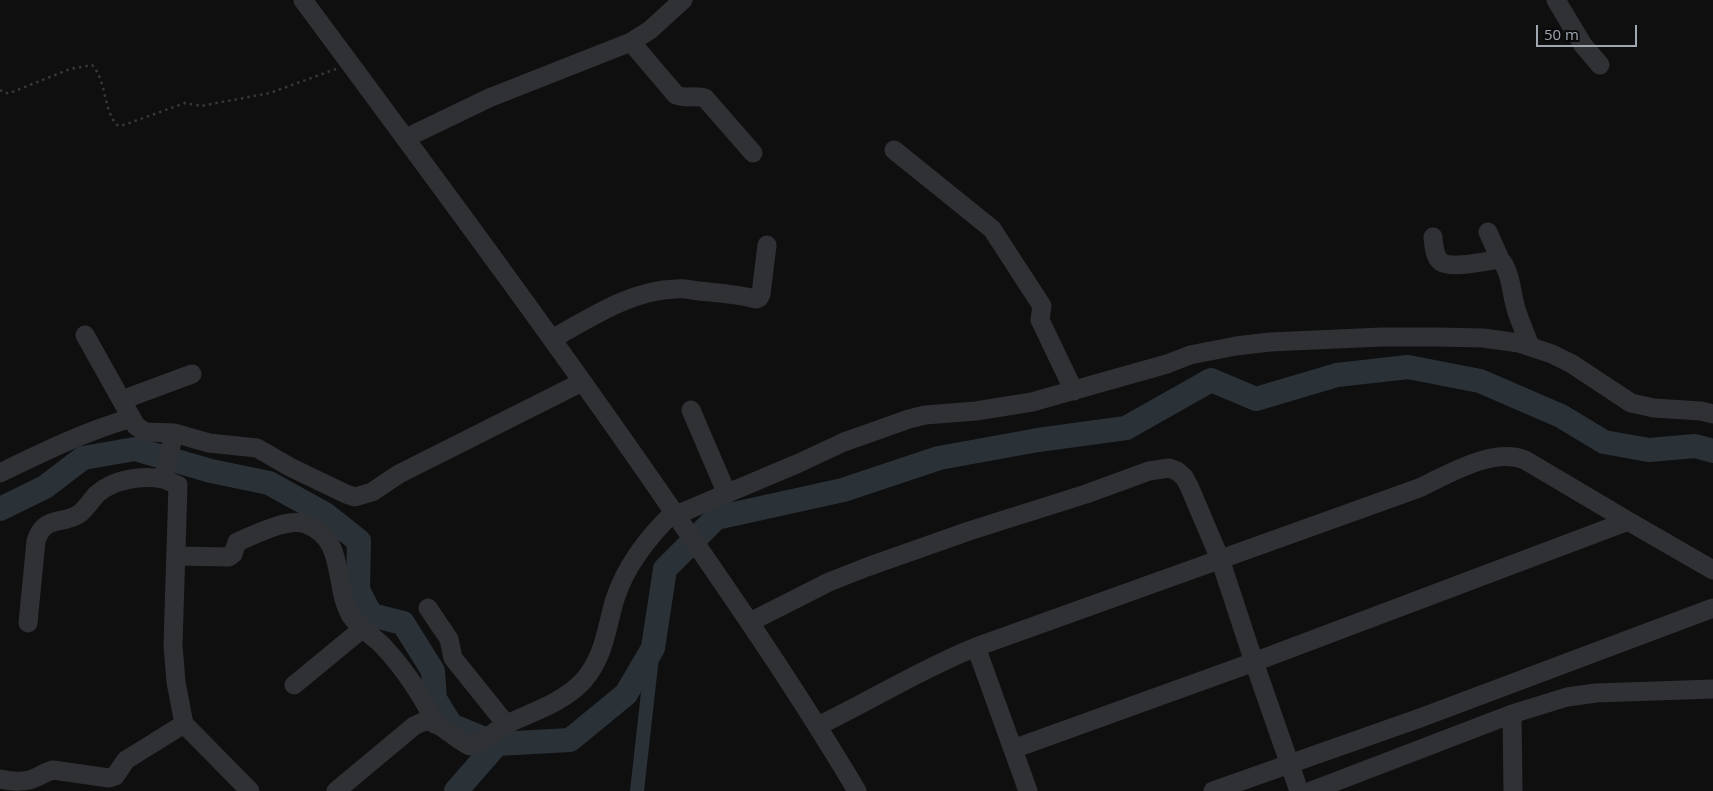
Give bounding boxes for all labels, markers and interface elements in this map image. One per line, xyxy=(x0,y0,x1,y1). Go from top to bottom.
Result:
scale bar xyxy=(1538,15,1639,47)
text: 50 m xyxy=(1544,24,1579,44)

